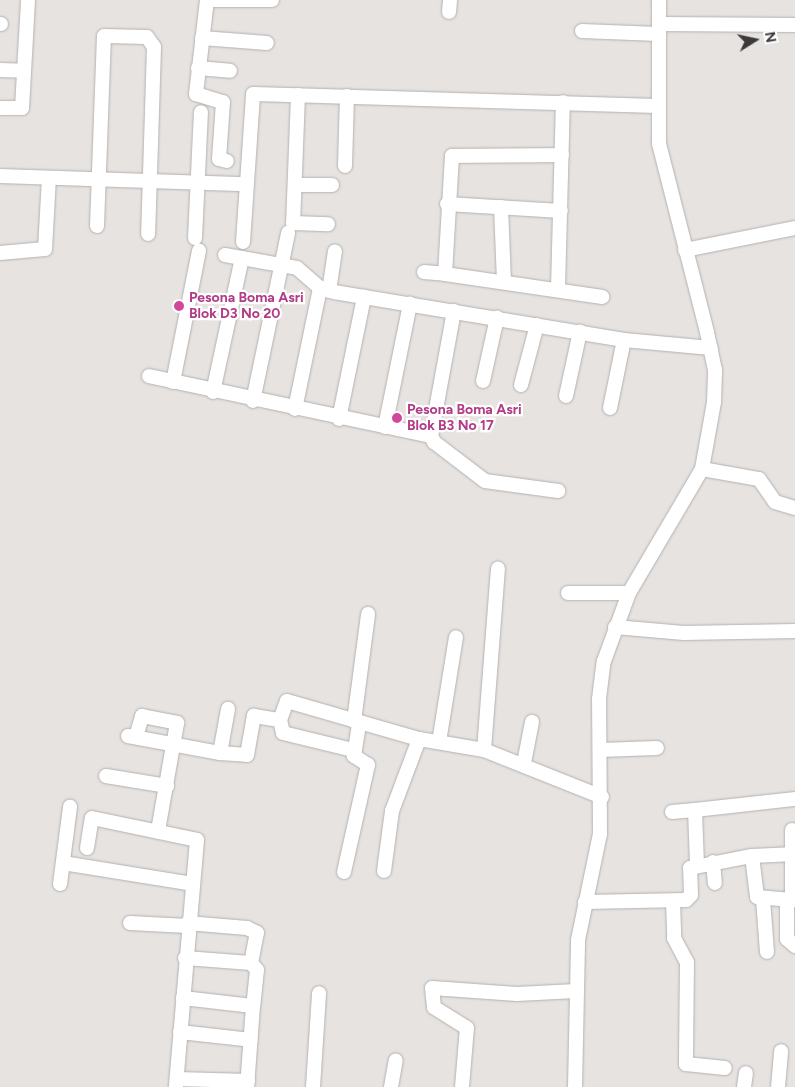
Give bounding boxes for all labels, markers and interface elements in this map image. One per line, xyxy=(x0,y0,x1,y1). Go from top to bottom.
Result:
north arrow xyxy=(730,15,780,65)
text: N xyxy=(761,30,780,44)
place label: Pesona Boma Asri Blok D3 No 20 xyxy=(189,290,304,322)
marker: Pesona Boma Asri Blok D3 No 20 xyxy=(173,300,185,312)
place label: Pesona Boma Asri Blok B3 No 17 xyxy=(407,402,522,434)
marker: Pesona Boma Asri Blok B3 No 17 xyxy=(391,412,403,424)

